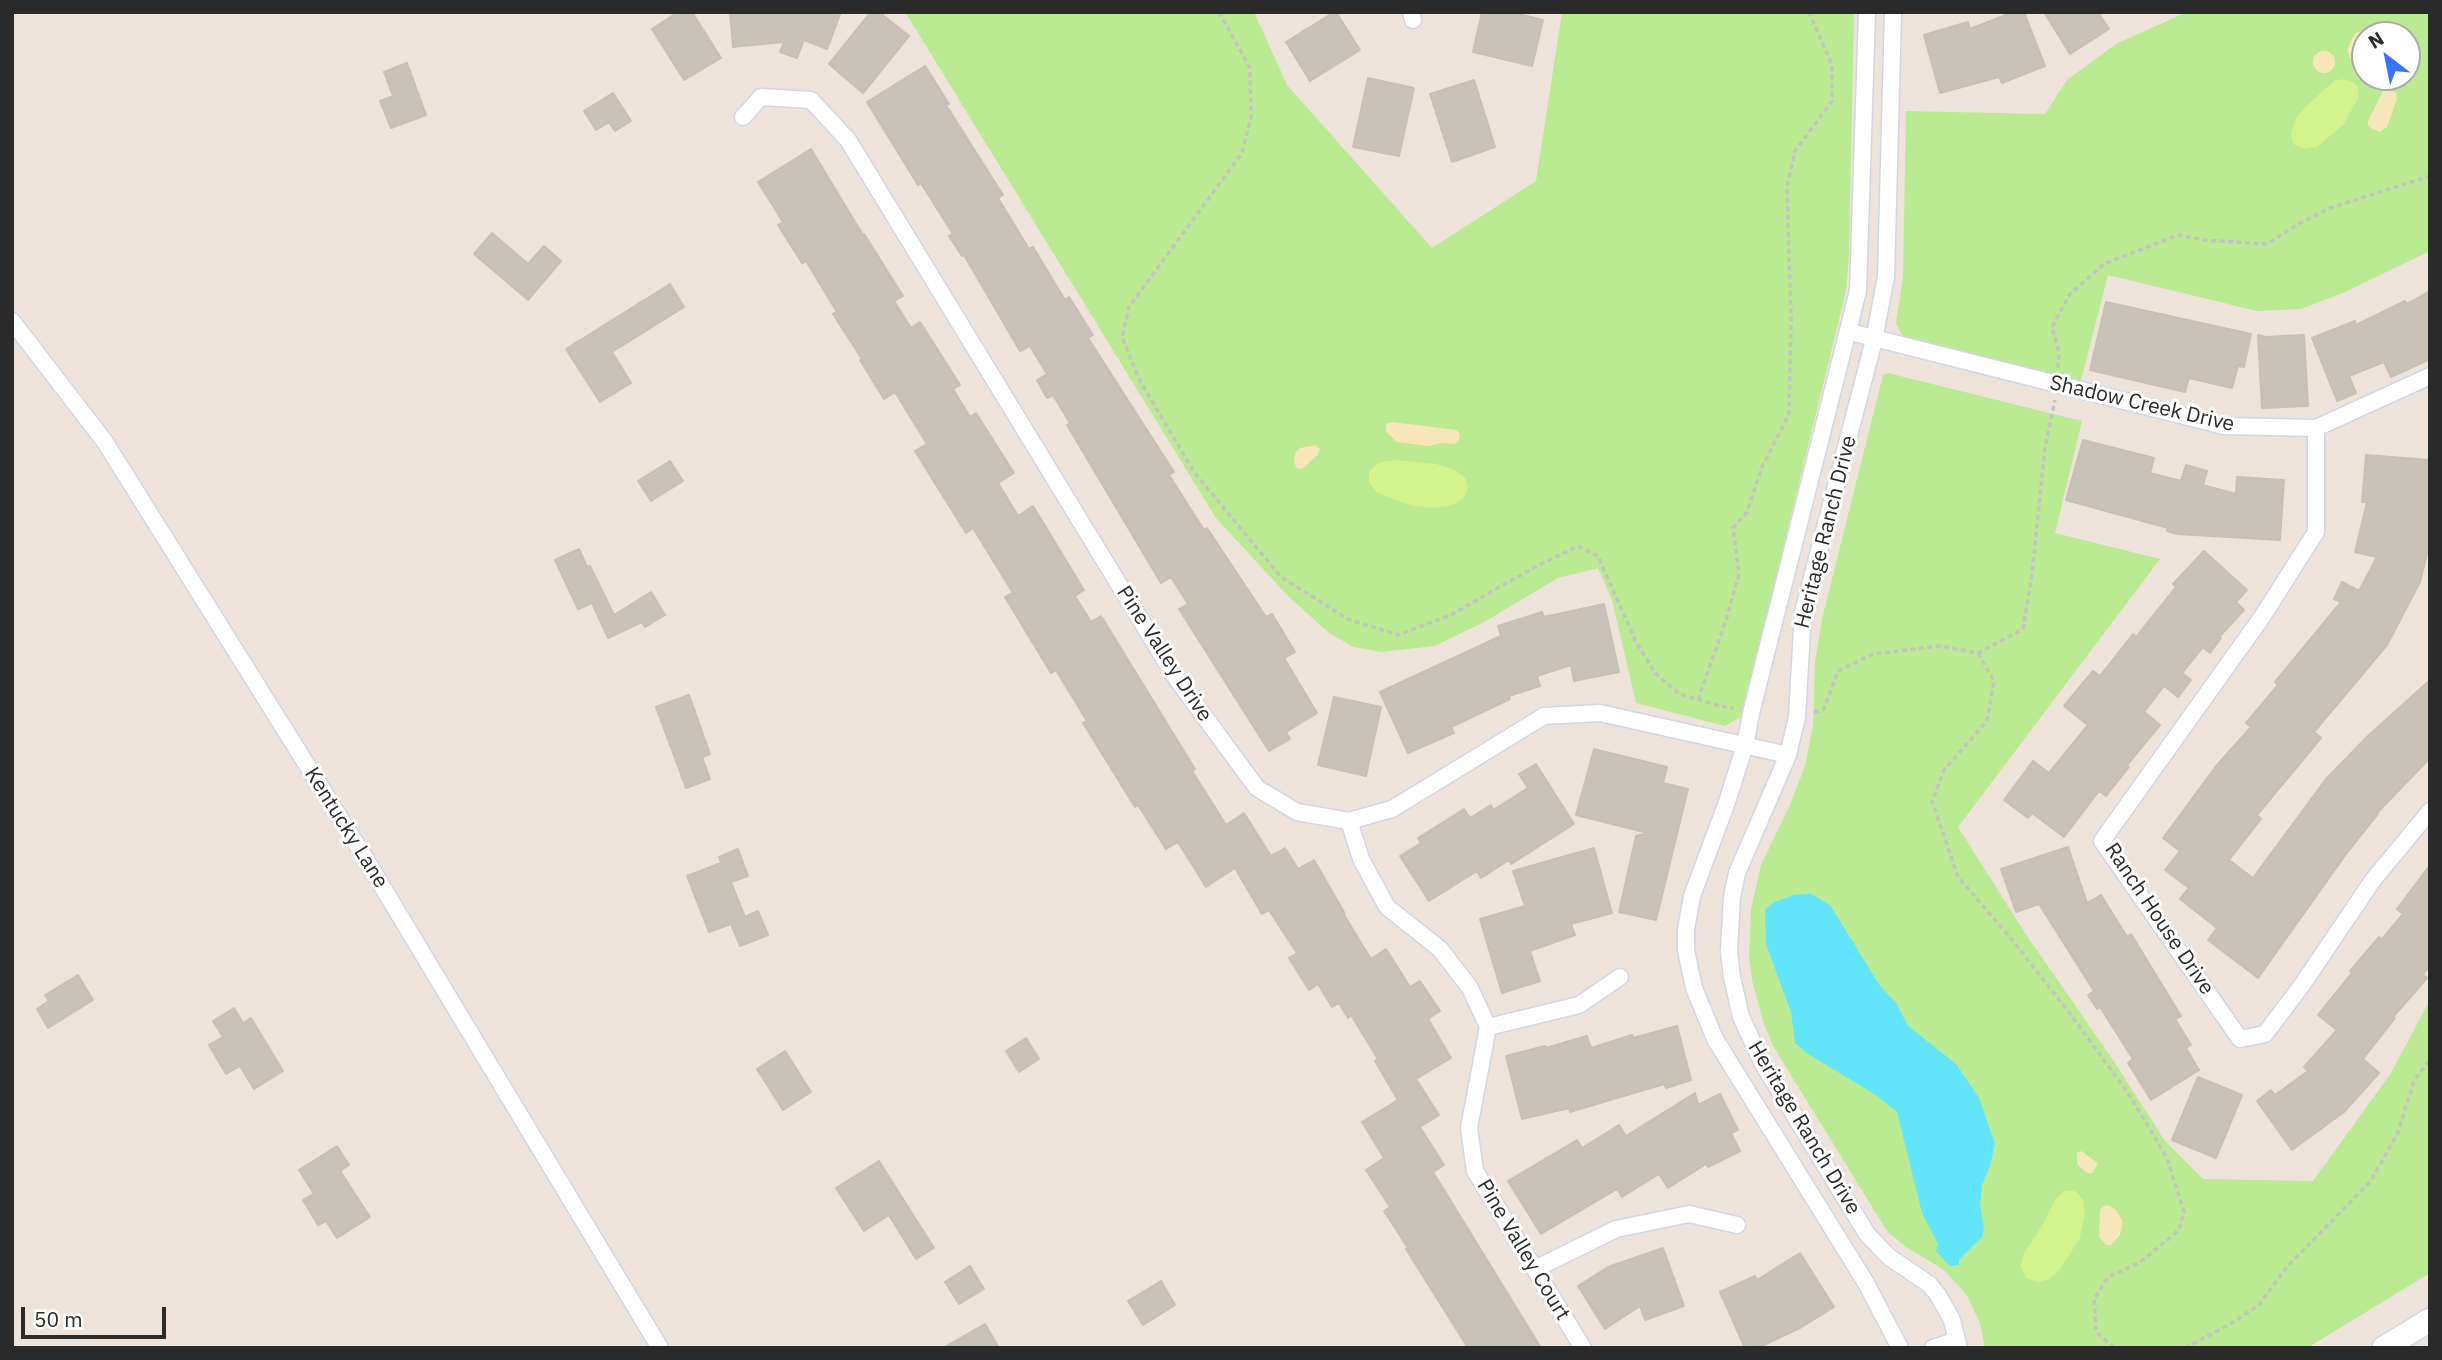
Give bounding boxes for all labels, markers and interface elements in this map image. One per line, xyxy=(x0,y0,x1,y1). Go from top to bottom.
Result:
north arrow xyxy=(2351,21,2421,91)
text: N xyxy=(2364,26,2388,54)
street label: Shadow Creek Drive xyxy=(2047,370,2237,438)
street label: Heritage Ranch Drive xyxy=(1790,433,1862,631)
street label: Pine Valley Drive xyxy=(1111,581,1217,727)
street label: Kentucky Lane xyxy=(299,763,393,893)
street label: Ranch House Drive xyxy=(2099,838,2219,1000)
street label: Heritage Ranch Drive xyxy=(1742,1037,1866,1219)
street label: Pine Valley Court xyxy=(1471,1175,1575,1325)
scale bar xyxy=(24,1294,170,1338)
text: 50 m xyxy=(34,1305,83,1333)

